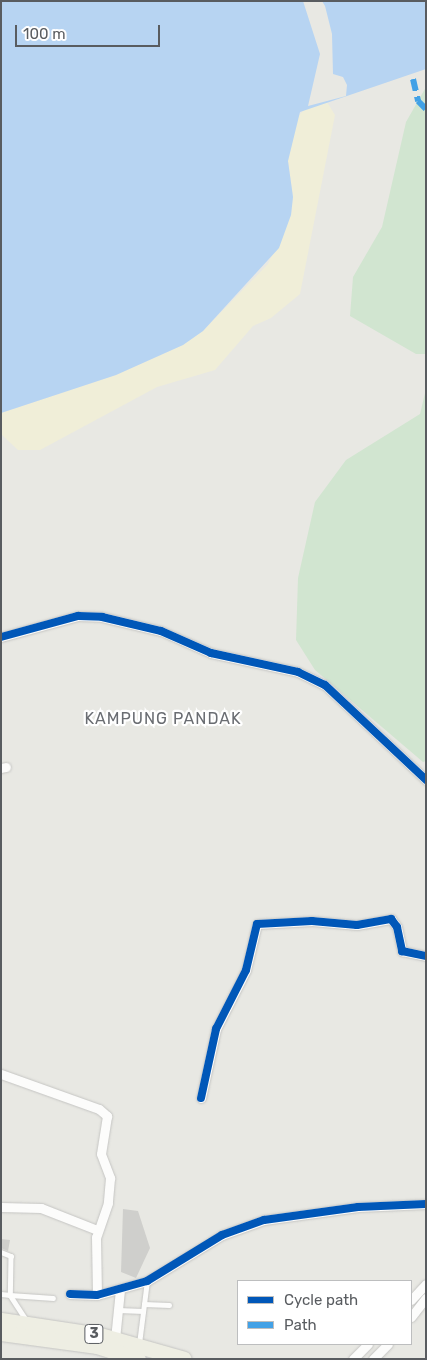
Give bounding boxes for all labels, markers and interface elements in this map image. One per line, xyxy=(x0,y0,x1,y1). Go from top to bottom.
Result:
scale bar xyxy=(18,15,162,47)
text: 100 m xyxy=(23,25,65,43)
district label: KAMPUNG PANDAK xyxy=(83,709,243,729)
legend xyxy=(237,1280,412,1345)
text: Cycle path xyxy=(284,1291,358,1309)
text: Path xyxy=(284,1316,317,1334)
road number: 3 xyxy=(84,1322,104,1346)

